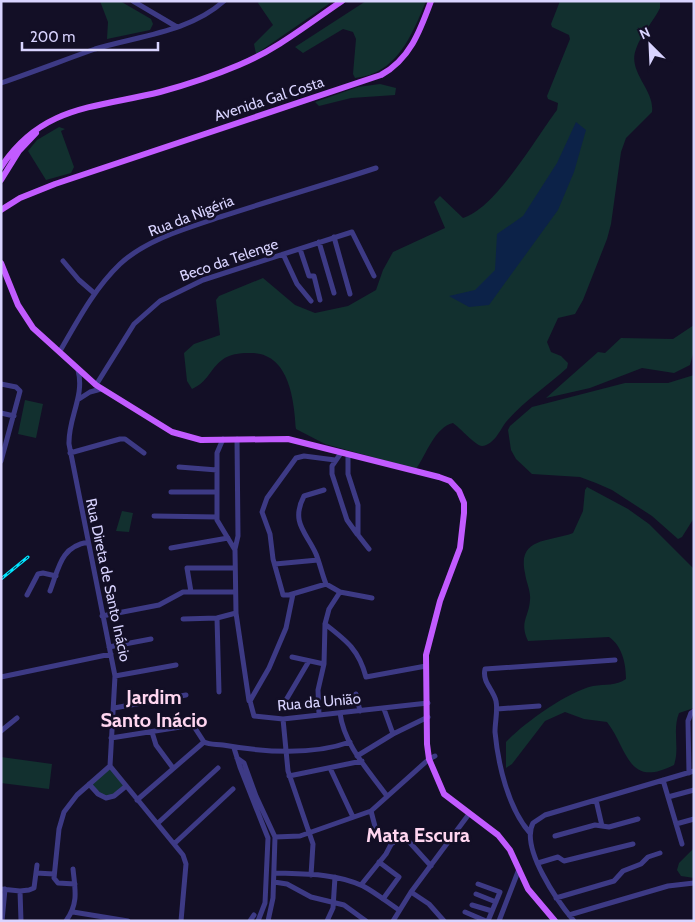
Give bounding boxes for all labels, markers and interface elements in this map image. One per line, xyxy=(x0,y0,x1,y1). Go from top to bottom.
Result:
scale bar xyxy=(22,20,159,52)
north arrow xyxy=(625,20,675,70)
text: N xyxy=(637,23,653,43)
text: 200 m xyxy=(30,28,75,46)
street label: Avenida Gal Costa xyxy=(212,73,327,125)
street label: Rua da Nigéria xyxy=(146,191,237,241)
street label: Beco da Telenge xyxy=(177,235,281,285)
street label: Rua Direta de Santo Inácio xyxy=(82,497,134,663)
district label: Jardim Santo Inácio xyxy=(100,685,208,732)
street label: Rua da União xyxy=(276,689,362,715)
district label: Mata Escura xyxy=(366,823,470,847)

